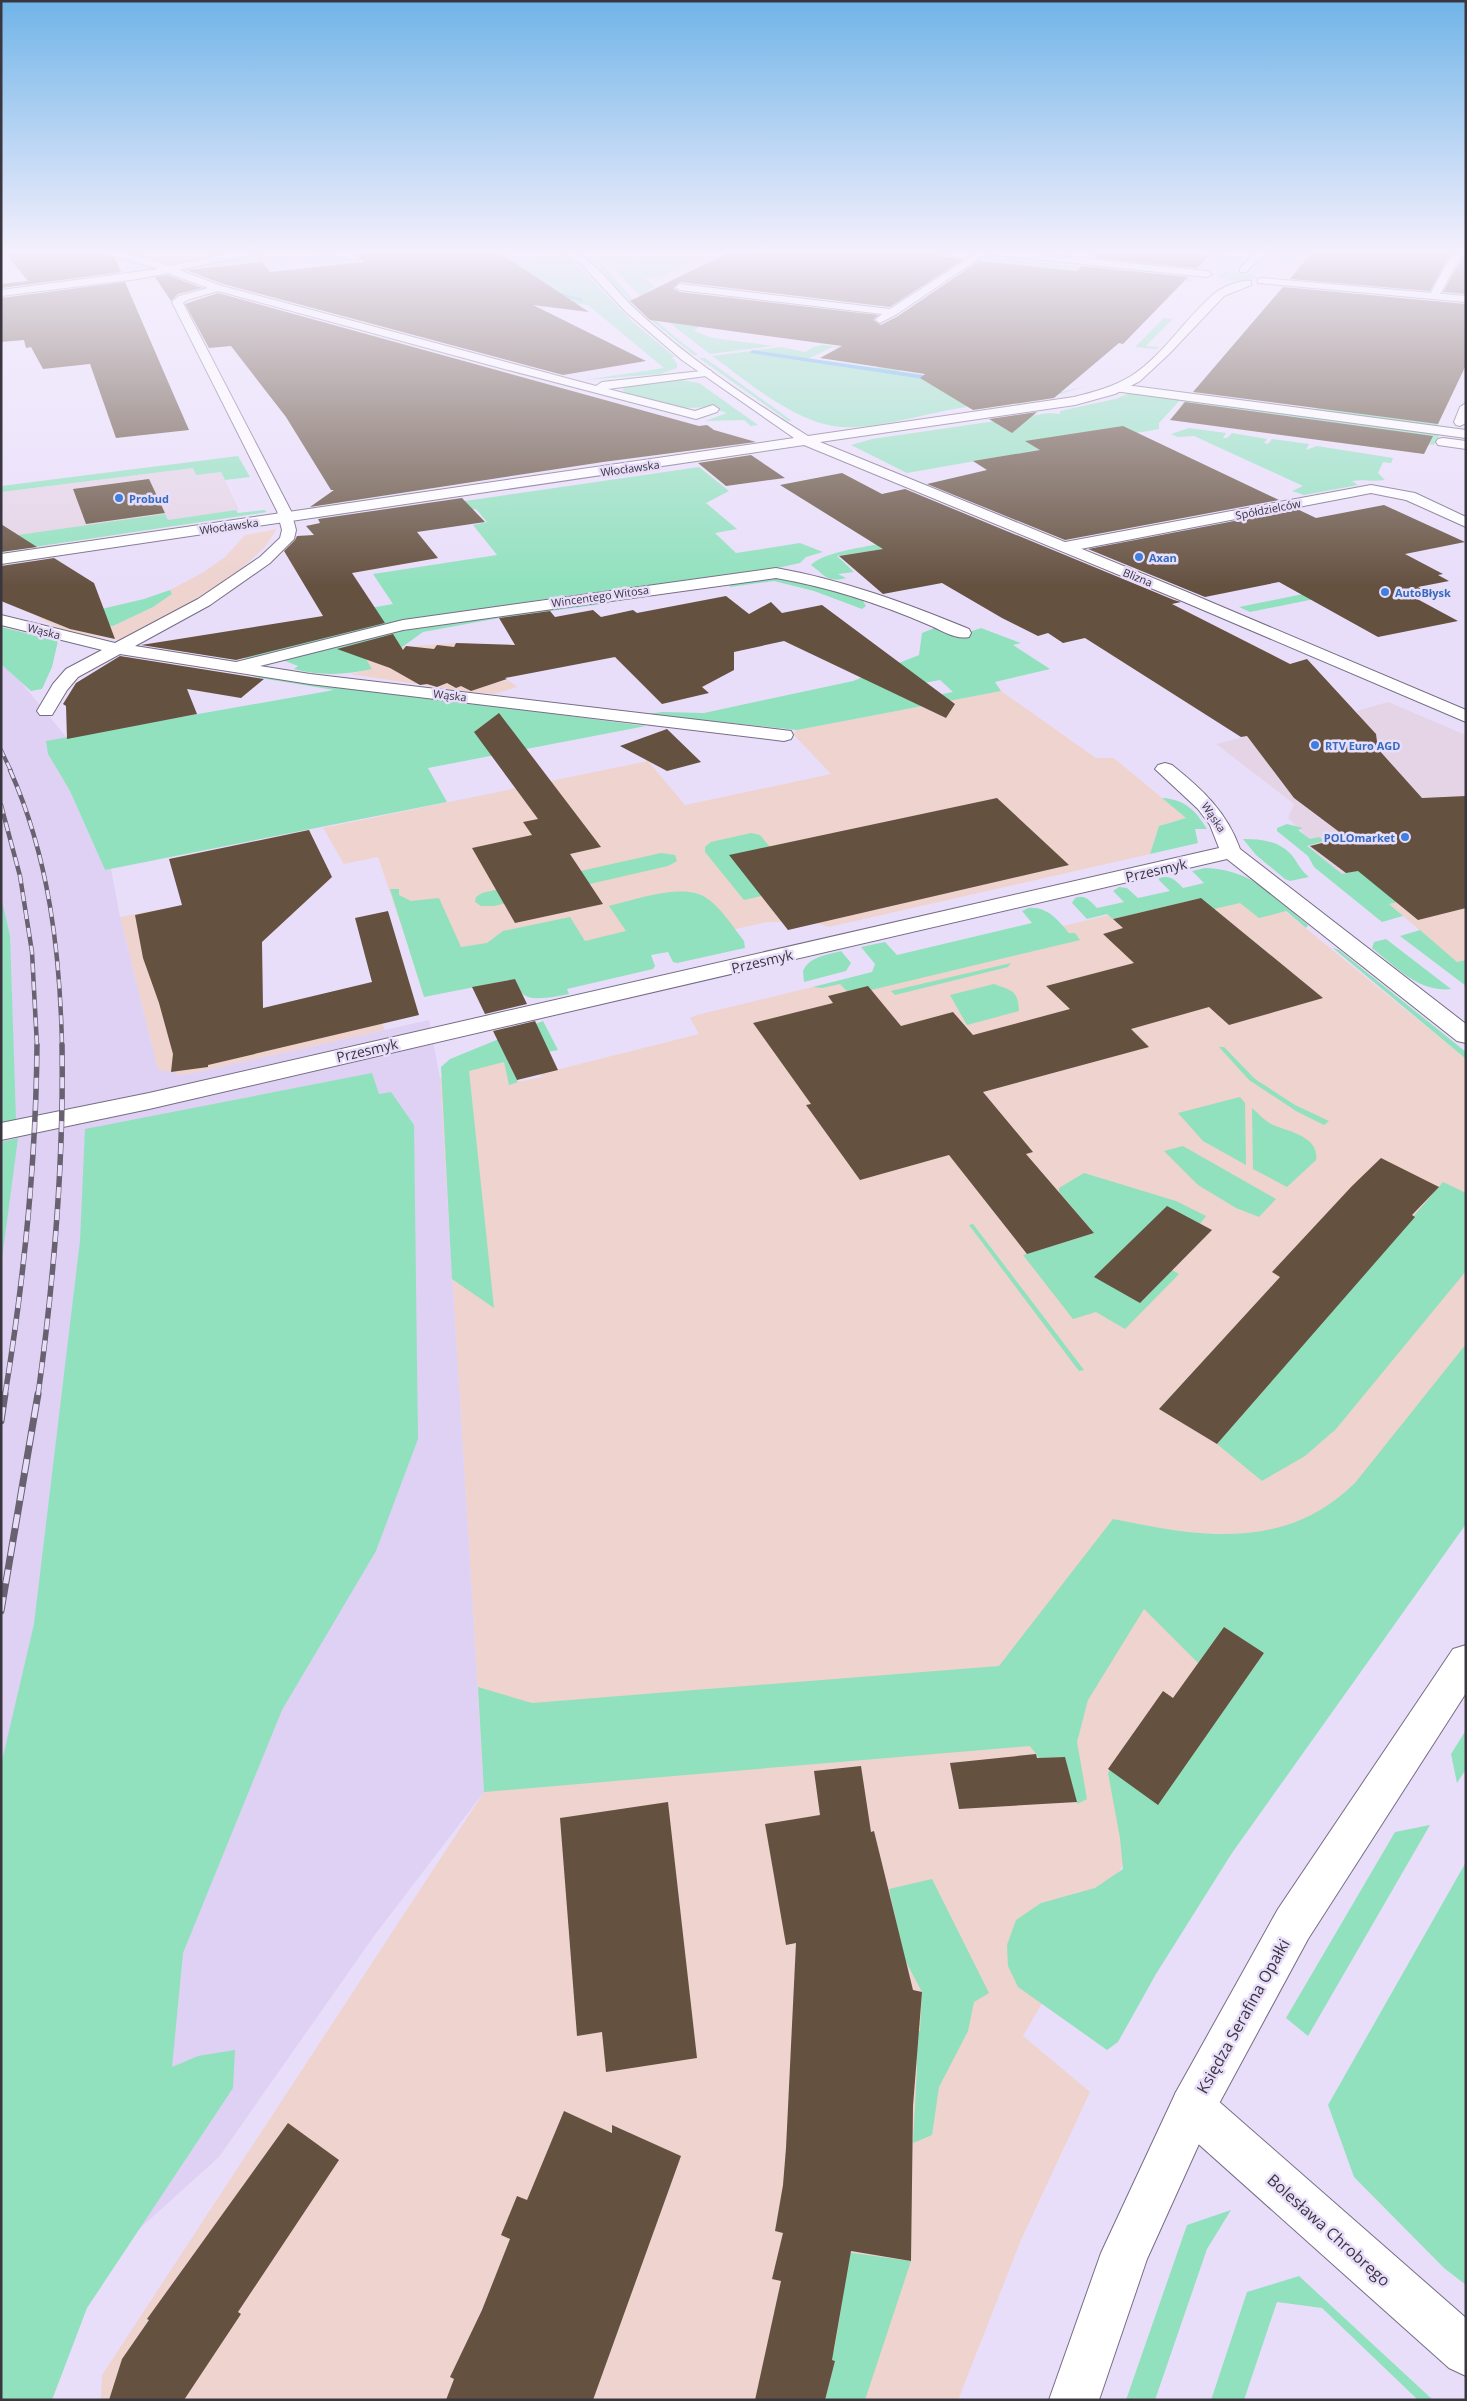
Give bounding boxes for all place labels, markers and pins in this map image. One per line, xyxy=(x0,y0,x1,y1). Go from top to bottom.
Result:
place label: Probud xyxy=(129,491,169,506)
marker: Probud xyxy=(113,492,125,504)
place label: Axan xyxy=(1149,550,1177,565)
marker: Axan xyxy=(1133,551,1145,563)
place label: AutoBłysk xyxy=(1395,585,1451,600)
marker: AutoBłysk xyxy=(1379,586,1391,598)
place label: RTV Euro AGD xyxy=(1325,738,1400,753)
marker: RTV Euro AGD xyxy=(1309,739,1321,751)
place label: POLOmarket xyxy=(1324,830,1395,845)
marker: POLOmarket xyxy=(1399,831,1411,843)

